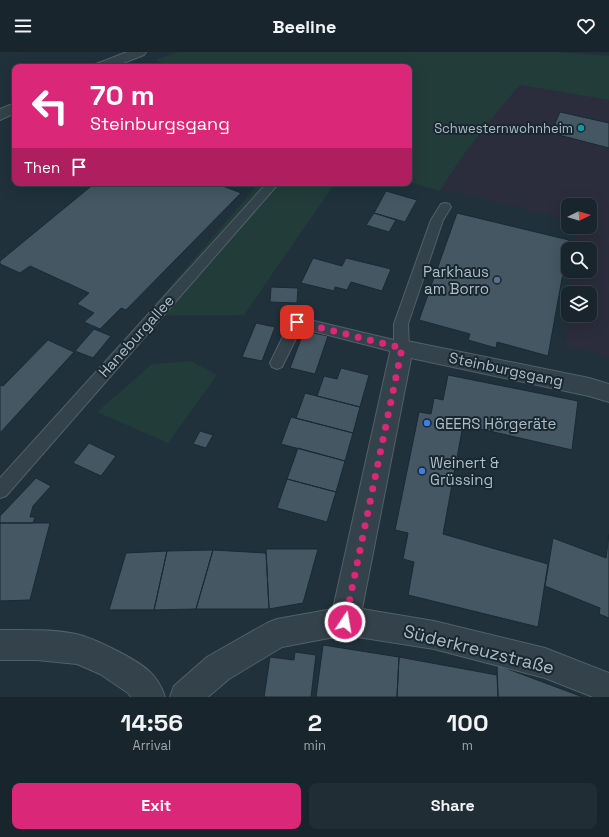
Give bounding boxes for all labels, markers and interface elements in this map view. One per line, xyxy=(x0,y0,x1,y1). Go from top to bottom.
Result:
icon: menu xyxy=(12,15,34,37)
text: Beeline xyxy=(273,15,336,38)
icon: heart xyxy=(575,15,597,37)
text: 70 m xyxy=(90,77,155,113)
icon: left xyxy=(24,80,76,132)
text: Steinburgsgang xyxy=(90,112,230,135)
place label: Schwesternwohnheim xyxy=(434,120,573,137)
marker: Schwesternwohnheim xyxy=(576,123,586,133)
icon: arrive xyxy=(68,156,90,178)
text: Then xyxy=(24,158,60,177)
north arrow xyxy=(561,198,597,234)
map controls xyxy=(561,198,597,322)
button: search xyxy=(561,242,597,278)
place label: Parkhaus am Borro xyxy=(423,262,489,298)
marker: Parkhaus am Borro xyxy=(492,275,502,285)
button: layers xyxy=(561,286,597,322)
street label: Haneburgallee xyxy=(94,291,178,381)
pin xyxy=(280,305,314,339)
icon: arrive xyxy=(286,311,308,333)
street label: Steinburgsgang xyxy=(447,348,565,390)
place label: GEERS Hörgeräte xyxy=(435,414,556,433)
marker: GEERS Hörgeräte xyxy=(422,418,432,428)
place label: Weinert & Grüssing xyxy=(430,453,499,489)
marker: Weinert & Grüssing xyxy=(417,466,427,476)
position arrow xyxy=(324,601,366,643)
street label: Süderkreuzstraße xyxy=(401,619,557,679)
text: 14:56 xyxy=(121,707,183,738)
text: 2 xyxy=(308,707,322,738)
text: 100 xyxy=(446,707,488,738)
text: Arrival xyxy=(132,737,171,754)
text: min xyxy=(304,737,326,754)
text: m xyxy=(462,737,473,754)
button: Exit xyxy=(12,783,301,829)
button: Share xyxy=(309,783,597,829)

